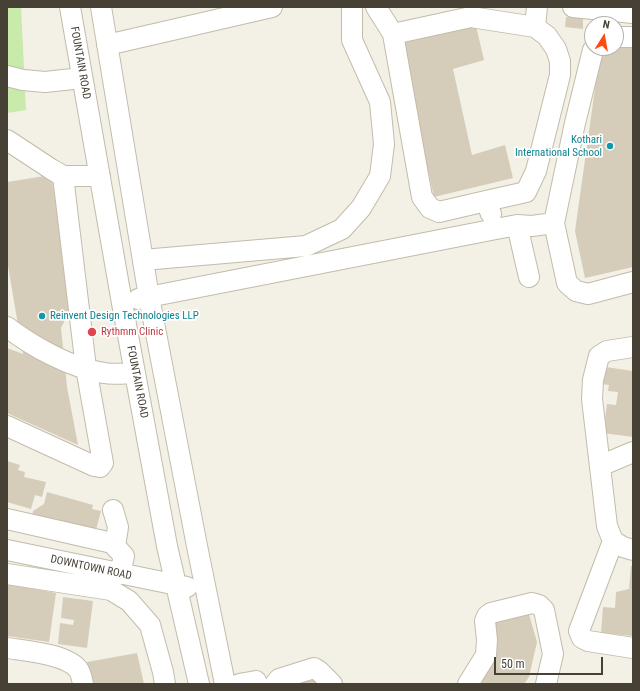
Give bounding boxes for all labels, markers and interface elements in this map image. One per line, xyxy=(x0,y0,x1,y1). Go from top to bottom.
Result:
north arrow xyxy=(584,16,624,56)
text: N xyxy=(602,18,611,32)
street label: FOUNTAIN ROAD xyxy=(67,26,93,100)
place label: Kothari International School xyxy=(515,133,602,159)
marker: Kothari International School xyxy=(605,141,615,151)
place label: Reinvent Design Technologies LLP xyxy=(50,309,199,323)
marker: Reinvent Design Technologies LLP xyxy=(37,311,47,321)
place label: Rythmm Clinic xyxy=(101,325,163,339)
marker: Rythmm Clinic xyxy=(86,326,98,338)
street label: FOUNTAIN ROAD xyxy=(124,345,150,419)
street label: DOWNTOWN ROAD xyxy=(49,553,133,583)
scale bar xyxy=(496,649,605,675)
text: 50 m xyxy=(501,657,525,671)

